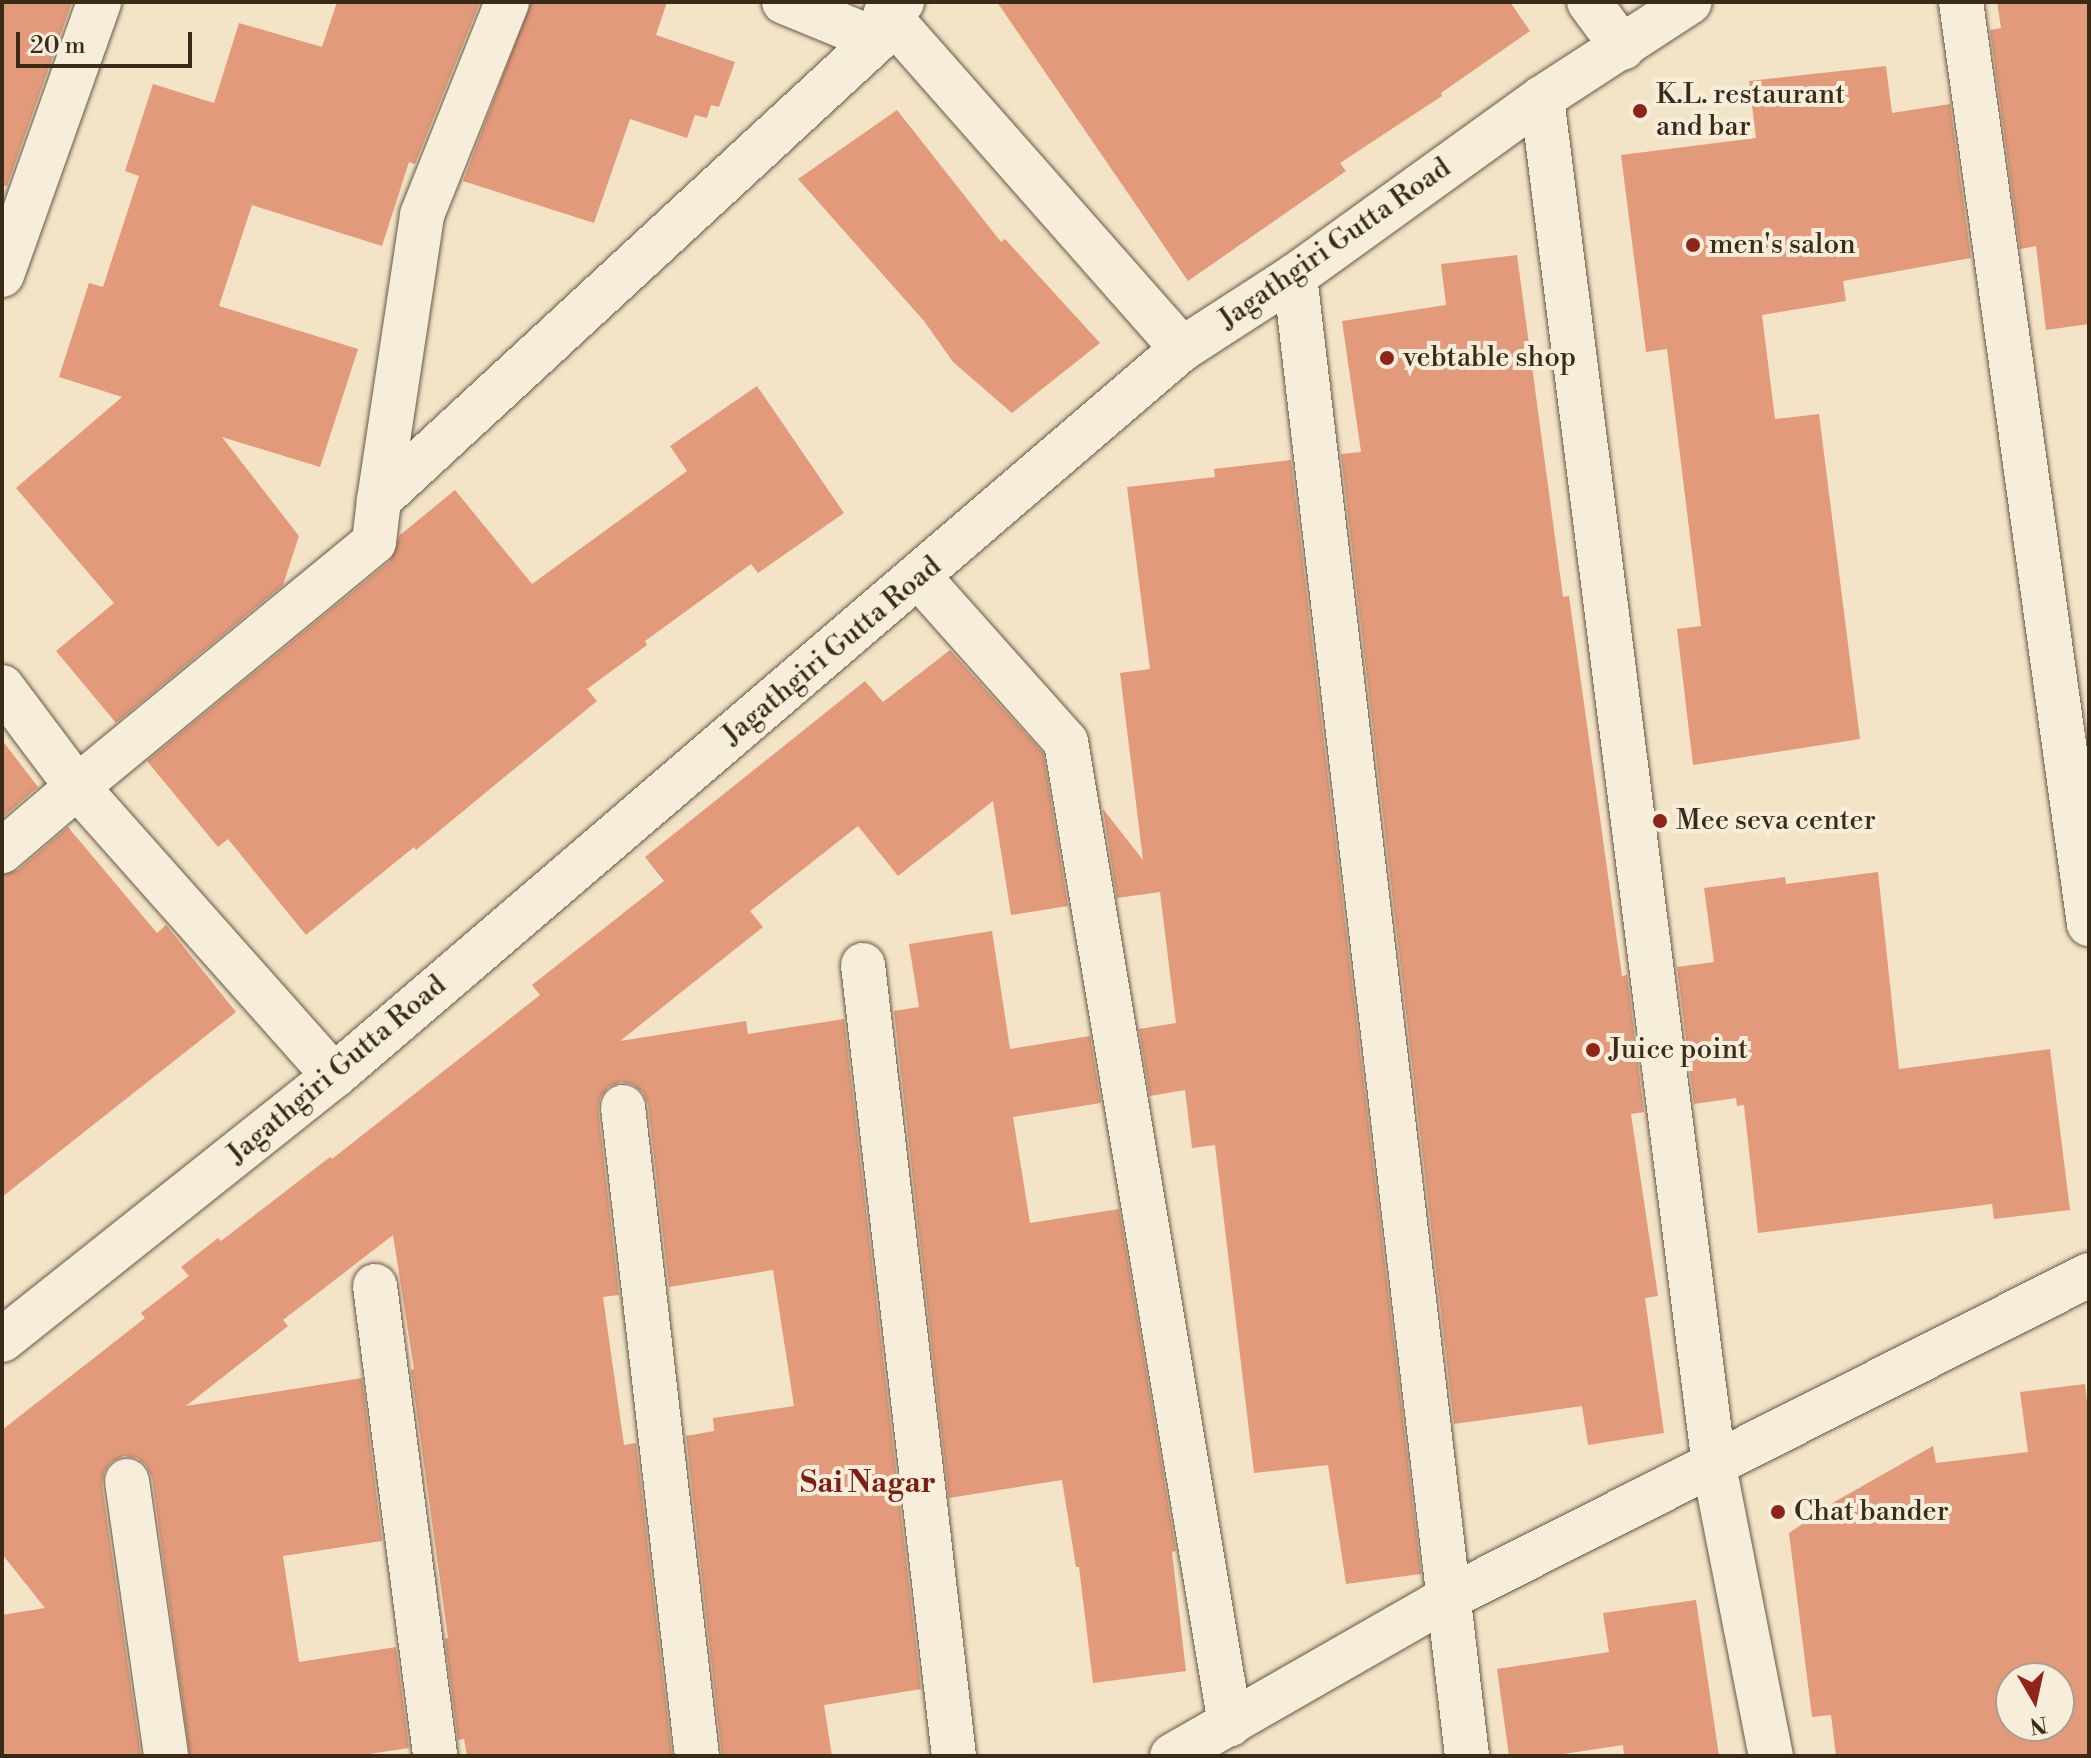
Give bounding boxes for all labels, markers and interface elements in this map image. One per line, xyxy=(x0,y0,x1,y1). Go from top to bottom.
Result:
scale bar xyxy=(20,16,196,66)
text: 20 m xyxy=(30,31,86,61)
place label: K.L. restaurant and bar xyxy=(1656,78,1845,144)
marker: K.L. restaurant and bar xyxy=(1631,102,1649,120)
street label: Jagathgiri Gutta Road xyxy=(1213,151,1457,337)
place label: men's salon xyxy=(1709,228,1856,262)
marker: men's salon xyxy=(1684,236,1702,254)
place label: vebtable shop xyxy=(1403,341,1576,375)
marker: vebtable shop xyxy=(1378,349,1396,367)
street label: Jagathgiri Gutta Road xyxy=(716,550,948,752)
place label: Mee seva center xyxy=(1676,804,1876,838)
marker: Mee seva center xyxy=(1651,812,1669,830)
street label: Jagathgiri Gutta Road xyxy=(221,969,453,1171)
place label: Juice point xyxy=(1609,1033,1748,1067)
marker: Juice point xyxy=(1584,1041,1602,1059)
district label: Sai Nagar xyxy=(800,1465,936,1501)
place label: Chat bander xyxy=(1794,1495,1949,1529)
marker: Chat bander xyxy=(1769,1503,1787,1521)
north arrow xyxy=(1995,1662,2075,1742)
text: N xyxy=(2028,1710,2049,1739)

